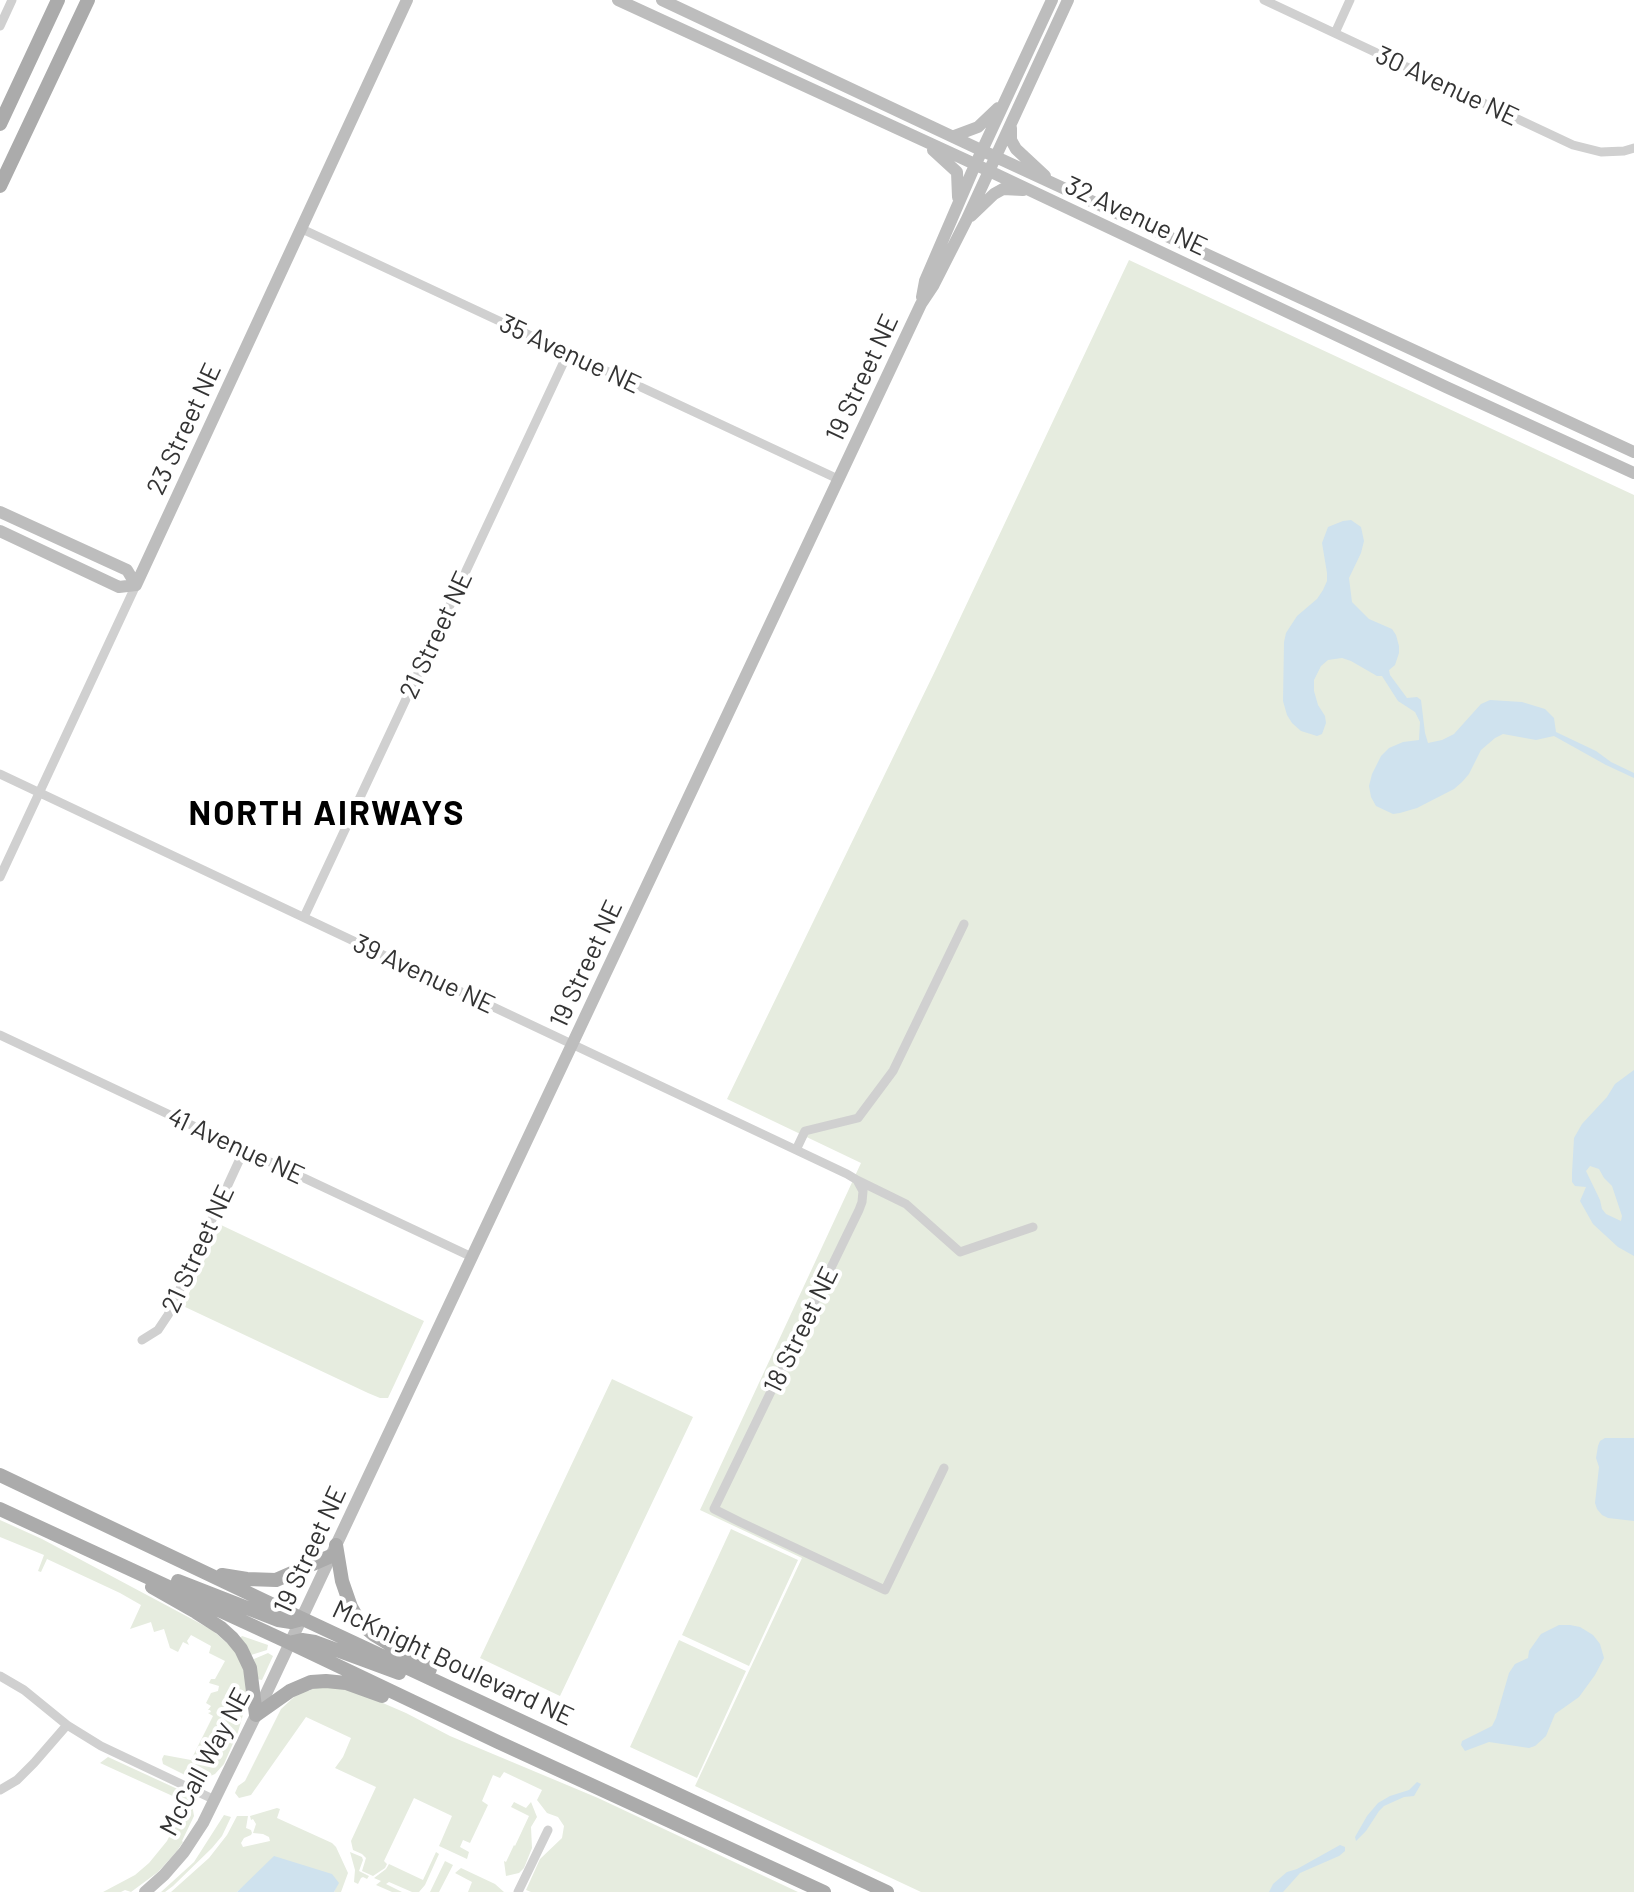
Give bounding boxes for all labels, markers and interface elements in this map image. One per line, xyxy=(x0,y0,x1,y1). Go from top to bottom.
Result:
street label: 30 Avenue NE xyxy=(1371,39,1523,133)
street label: 32 Avenue NE xyxy=(1060,169,1212,263)
street label: 35 Avenue NE xyxy=(494,308,646,400)
street label: 19 Street NE xyxy=(819,309,905,447)
street label: 23 Street NE xyxy=(140,358,228,500)
street label: 21 Street NE xyxy=(393,566,479,704)
district label: NORTH AIRWAYS xyxy=(189,794,465,834)
street label: 19 Street NE xyxy=(543,895,629,1033)
street label: 39 Avenue NE xyxy=(348,928,500,1020)
street label: 41 Avenue NE xyxy=(163,1101,309,1191)
street label: 21 Street NE xyxy=(155,1180,241,1318)
street label: 18 Street NE xyxy=(757,1262,845,1398)
street label: 19 Street NE xyxy=(267,1481,353,1619)
street label: McKnight Boulevard NE xyxy=(328,1593,578,1733)
street label: McCall Way NE xyxy=(153,1683,257,1841)

